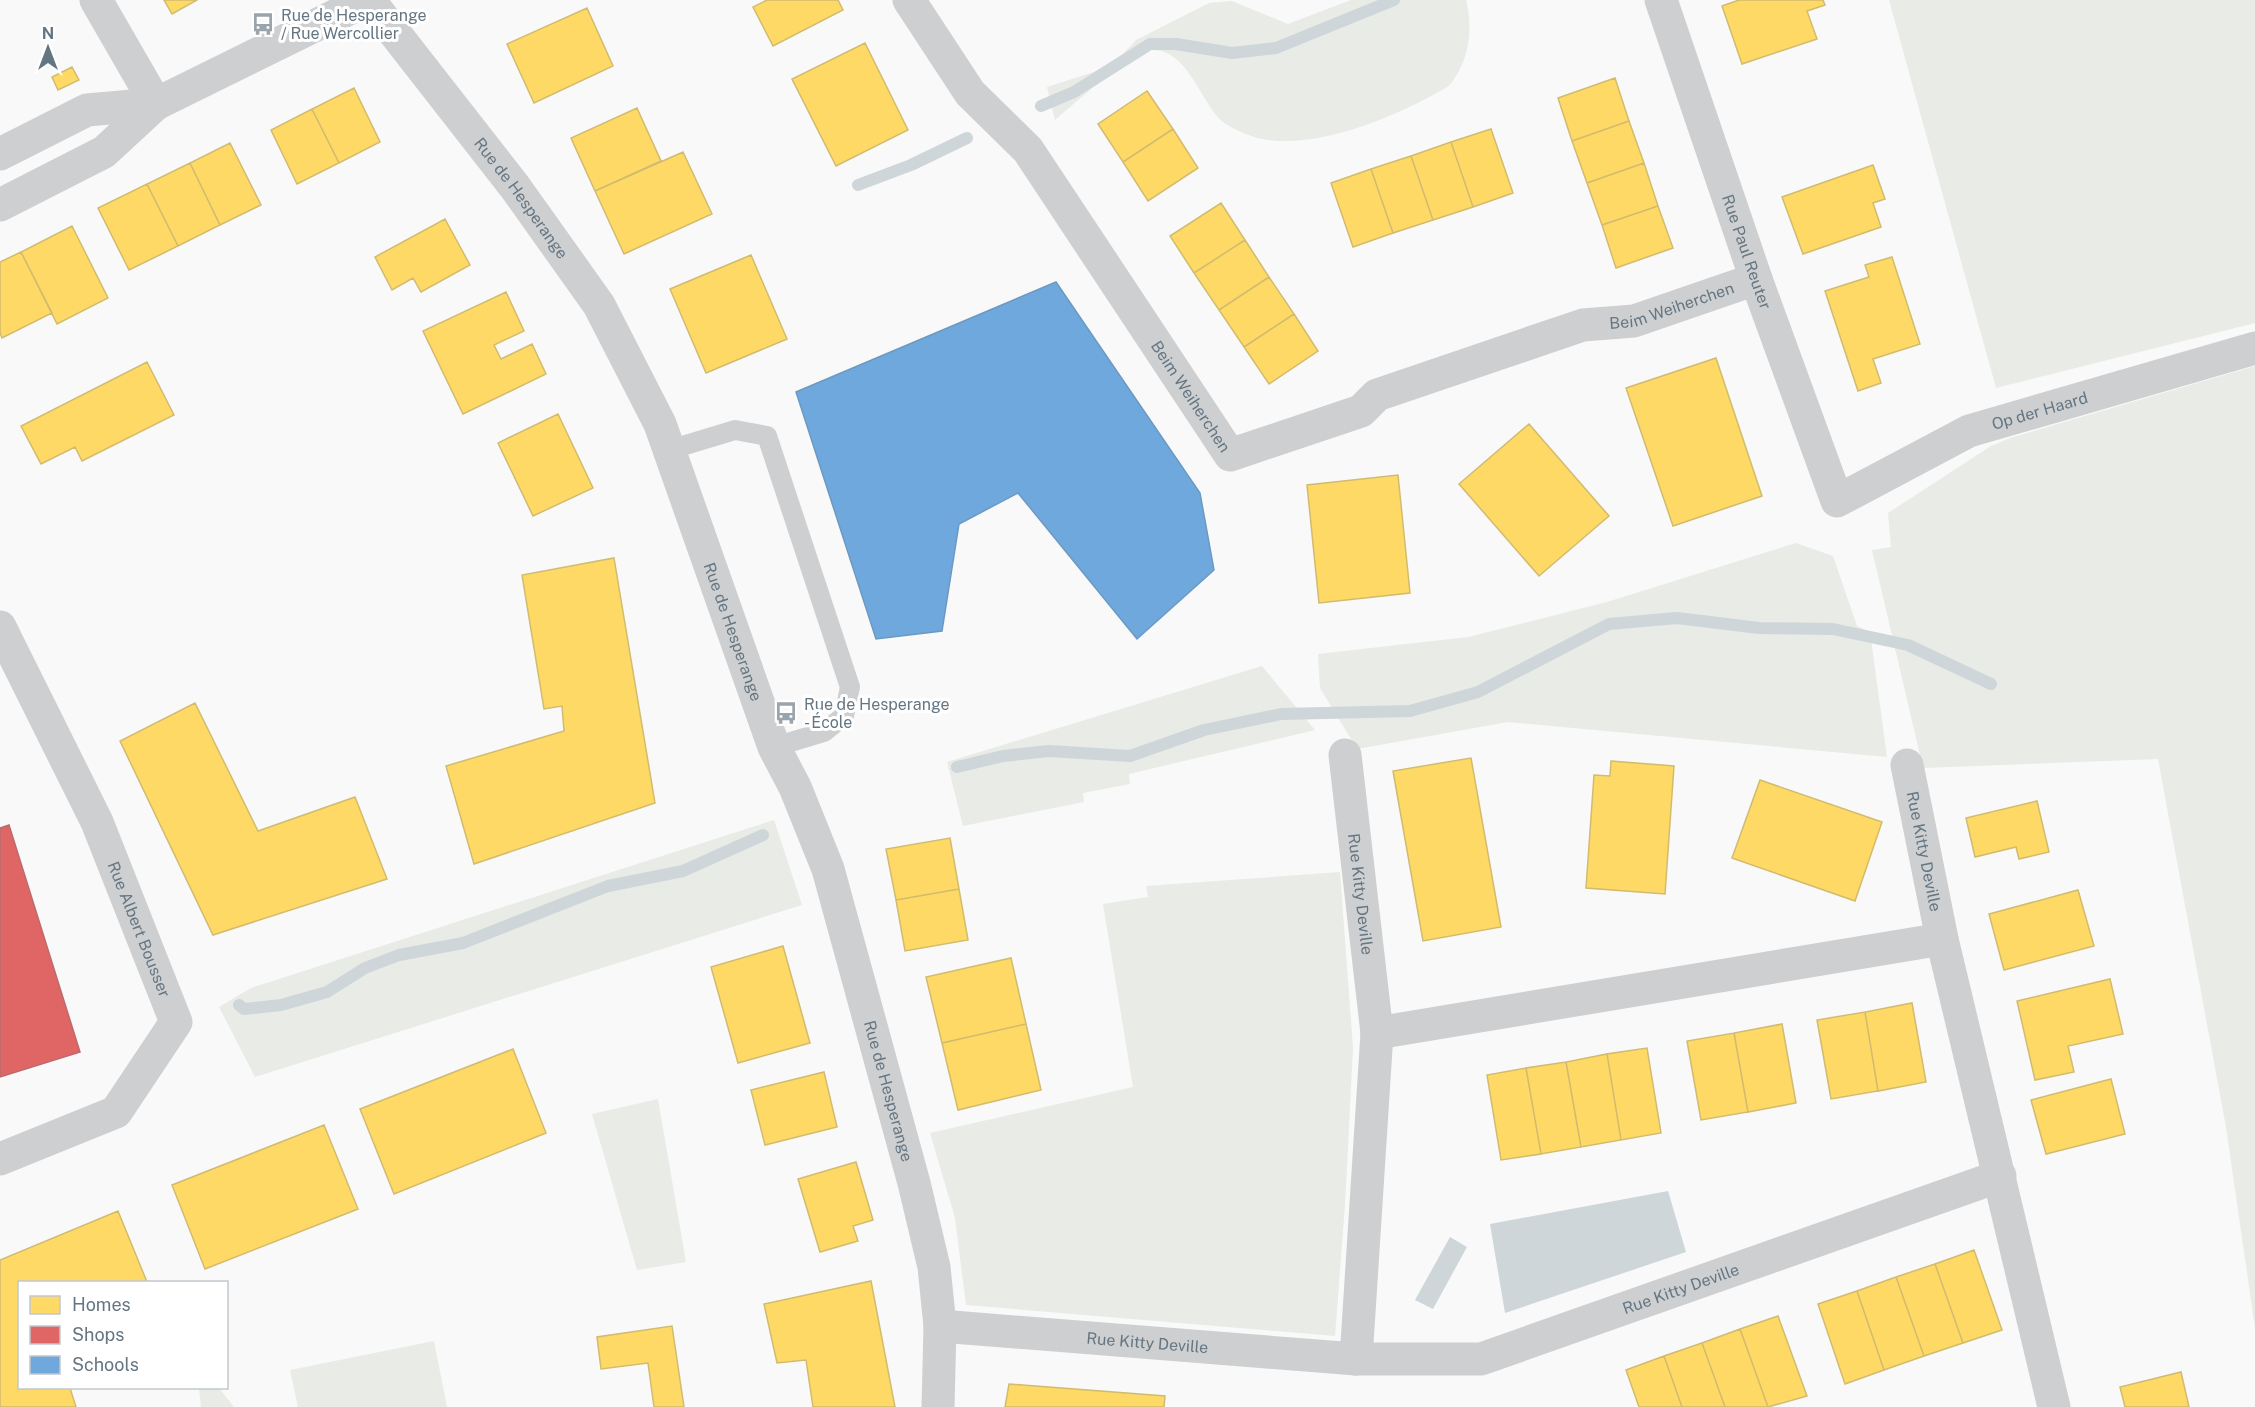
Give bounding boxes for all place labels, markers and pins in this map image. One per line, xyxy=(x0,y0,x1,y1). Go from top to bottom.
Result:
place label: Rue de Hesperange / Rue Wercollier xyxy=(281,6,427,43)
bus stop icon: Rue de Hesperange / Rue Wercollier xyxy=(250,11,276,37)
place label: Rue de Hesperange - École xyxy=(804,695,950,732)
bus stop icon: Rue de Hesperange - École xyxy=(773,700,799,726)

